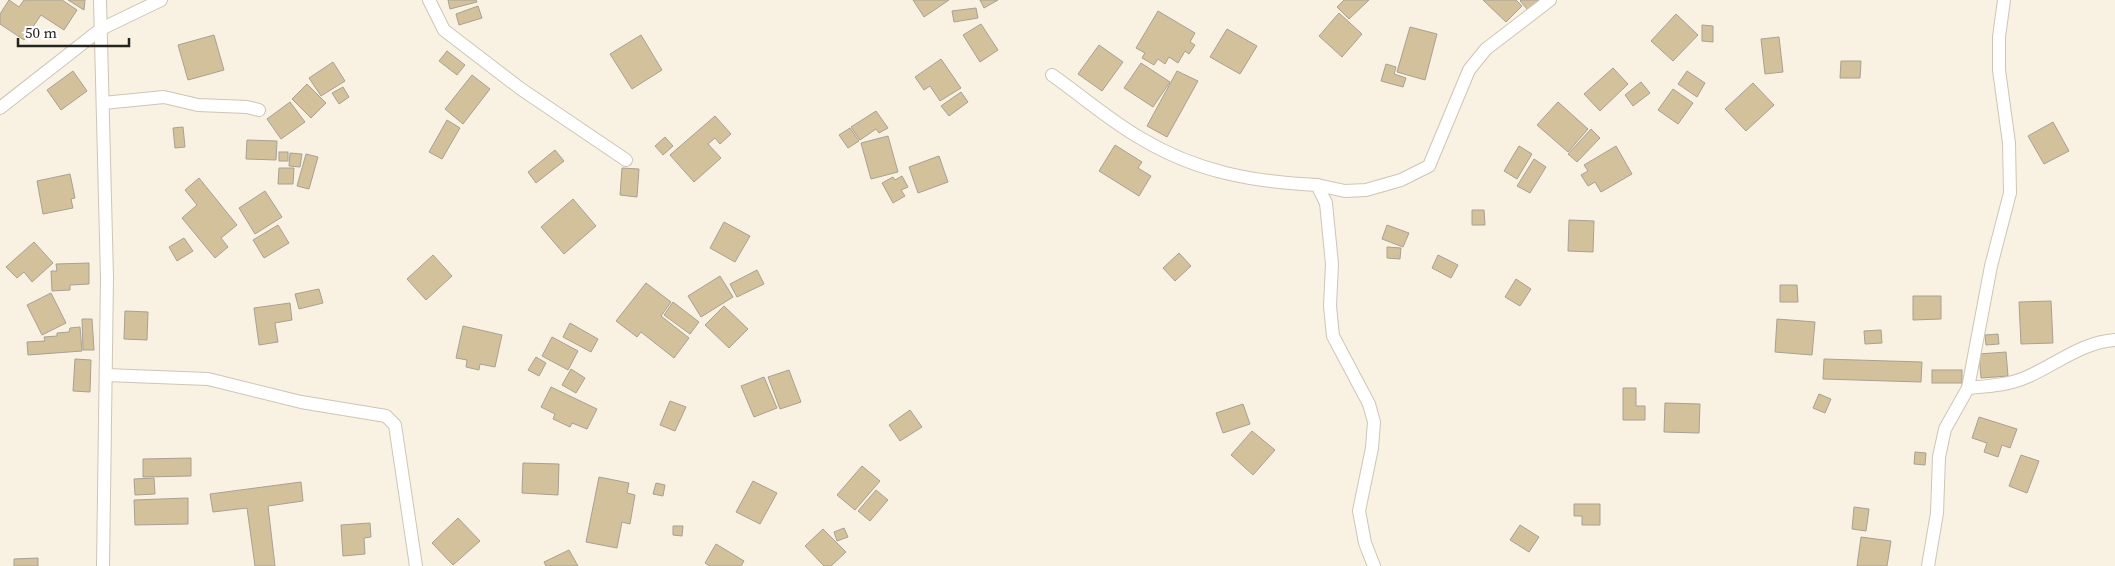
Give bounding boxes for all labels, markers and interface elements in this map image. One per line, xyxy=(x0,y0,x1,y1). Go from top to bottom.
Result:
scale bar xyxy=(18,15,129,47)
text: 50 m xyxy=(25,22,57,43)

